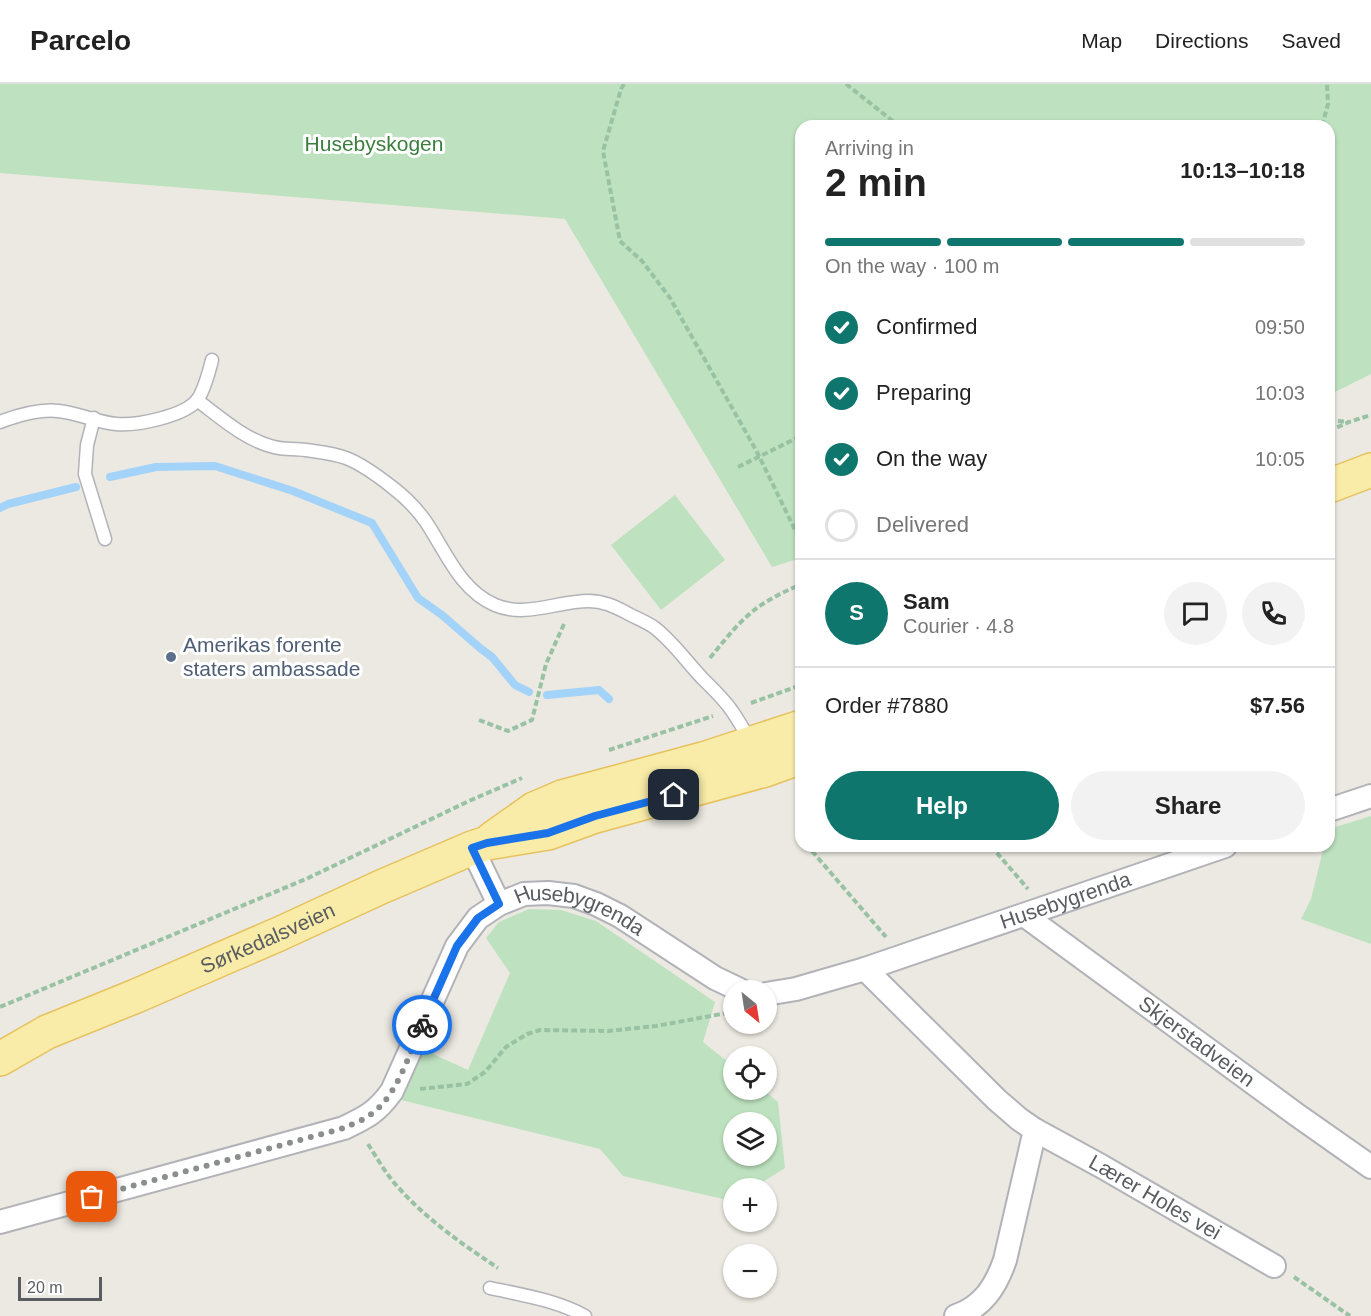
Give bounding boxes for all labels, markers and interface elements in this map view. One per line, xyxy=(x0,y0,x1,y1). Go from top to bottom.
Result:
text: Parcelo xyxy=(30,25,131,56)
text: Map xyxy=(1081,29,1122,52)
text: Directions xyxy=(1155,29,1248,52)
text: Saved xyxy=(1281,29,1341,52)
park label: Husebyskogen xyxy=(305,132,443,155)
text: Arriving in xyxy=(825,137,914,159)
text: 10:13–10:18 xyxy=(1180,158,1305,183)
text: 2 min xyxy=(825,161,927,204)
text: On the way · 100 m xyxy=(825,255,1000,277)
icon: check xyxy=(825,311,858,344)
text: Confirmed xyxy=(876,314,977,339)
text: 09:50 xyxy=(1255,316,1305,338)
icon: check xyxy=(825,377,858,410)
text: Preparing xyxy=(876,380,971,405)
text: 10:03 xyxy=(1255,382,1305,404)
icon: check xyxy=(825,443,858,476)
text: On the way xyxy=(876,446,987,471)
text: 10:05 xyxy=(1255,448,1305,470)
text: Delivered xyxy=(876,512,969,537)
button: chat xyxy=(1164,582,1227,645)
button: phone xyxy=(1242,582,1305,645)
text: Sam xyxy=(903,589,949,614)
text: S xyxy=(849,600,864,625)
text: Courier · 4.8 xyxy=(903,615,1014,637)
place label: Amerikas forente staters ambassade xyxy=(183,633,360,680)
marker: Amerikas forente staters ambassade xyxy=(164,650,178,664)
text: Order #7880 xyxy=(825,693,949,718)
text: $7.56 xyxy=(1250,693,1305,718)
pin xyxy=(648,769,699,820)
button: Help xyxy=(825,771,1059,840)
button: Share xyxy=(1071,771,1305,840)
icon: home xyxy=(657,778,690,811)
street label: Husebygrenda xyxy=(997,867,1134,933)
street label: Husebygrenda xyxy=(511,881,649,940)
street label: Sørkedalsveien xyxy=(197,898,338,978)
north arrow xyxy=(723,980,777,1034)
map controls xyxy=(723,980,777,1298)
street label: Skjerstadveien xyxy=(1135,991,1259,1091)
courier xyxy=(392,995,452,1055)
icon: bike xyxy=(406,1009,439,1042)
button: locate xyxy=(723,1046,777,1100)
button: layers xyxy=(723,1112,777,1166)
street label: Lærer Holes vei xyxy=(1085,1150,1225,1244)
pin xyxy=(66,1171,117,1222)
button: + xyxy=(723,1178,777,1232)
icon: bag xyxy=(75,1180,108,1213)
button: − xyxy=(723,1244,777,1298)
scale bar xyxy=(18,1274,102,1302)
text: 20 m xyxy=(27,1279,63,1296)

